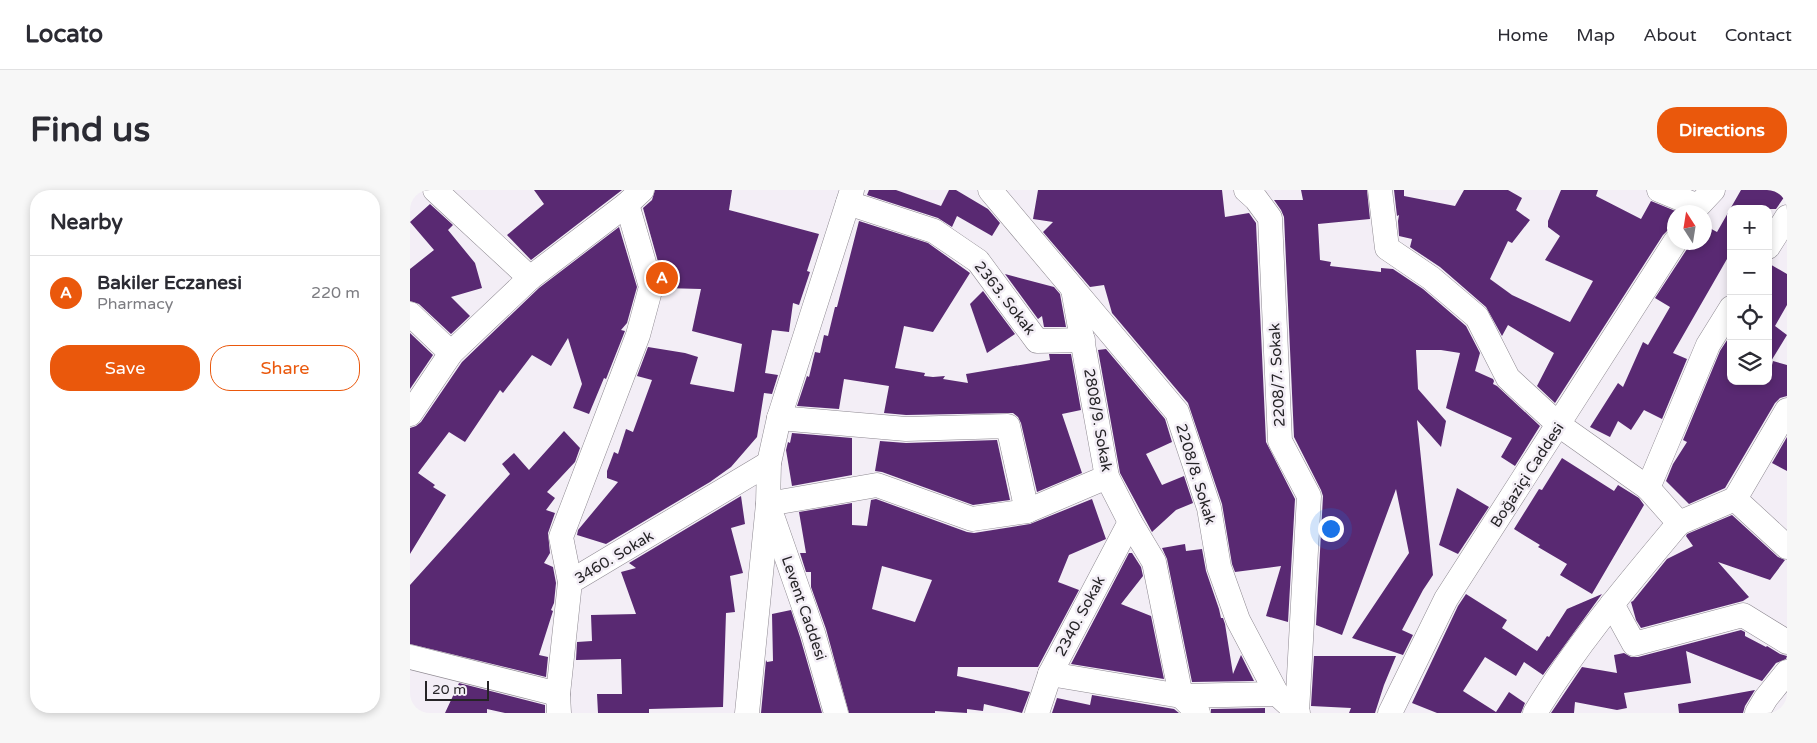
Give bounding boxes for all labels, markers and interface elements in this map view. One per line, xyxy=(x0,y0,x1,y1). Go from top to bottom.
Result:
text: Locato xyxy=(25,20,103,49)
text: Home xyxy=(1497,24,1548,46)
text: Map xyxy=(1576,24,1615,46)
text: About xyxy=(1643,24,1697,46)
text: Contact xyxy=(1725,24,1792,46)
button: Directions xyxy=(1657,107,1787,153)
text: Find us xyxy=(30,109,150,151)
north arrow xyxy=(1667,205,1712,250)
map controls xyxy=(1727,205,1772,385)
button: + xyxy=(1727,205,1772,250)
text: Nearby xyxy=(50,210,123,235)
button: − xyxy=(1727,250,1772,295)
street label: 2363. Sokak xyxy=(971,258,1039,338)
pin: A xyxy=(646,259,678,297)
text: Bakiler Eczanesi xyxy=(97,272,242,294)
text: A xyxy=(60,283,72,303)
text: 220 m xyxy=(311,283,360,303)
text: Pharmacy xyxy=(97,294,173,314)
button: locate xyxy=(1727,295,1772,340)
street label: 2208/7. Sokak xyxy=(1265,323,1289,427)
button: layers xyxy=(1727,340,1772,385)
button: Save xyxy=(50,345,200,391)
button: Share xyxy=(210,345,360,391)
street label: 2808/9. Sokak xyxy=(1080,367,1116,473)
street label: Boğaziçi Caddesi xyxy=(1486,419,1568,531)
street label: 2208/8. Sokak xyxy=(1172,422,1220,526)
your location xyxy=(1318,516,1344,542)
street label: 3460. Sokak xyxy=(571,526,657,588)
street label: Levent Caddesi xyxy=(778,553,830,663)
street label: 2340. Sokak xyxy=(1051,573,1109,659)
scale bar xyxy=(425,678,489,701)
text: 20 m xyxy=(432,681,466,698)

